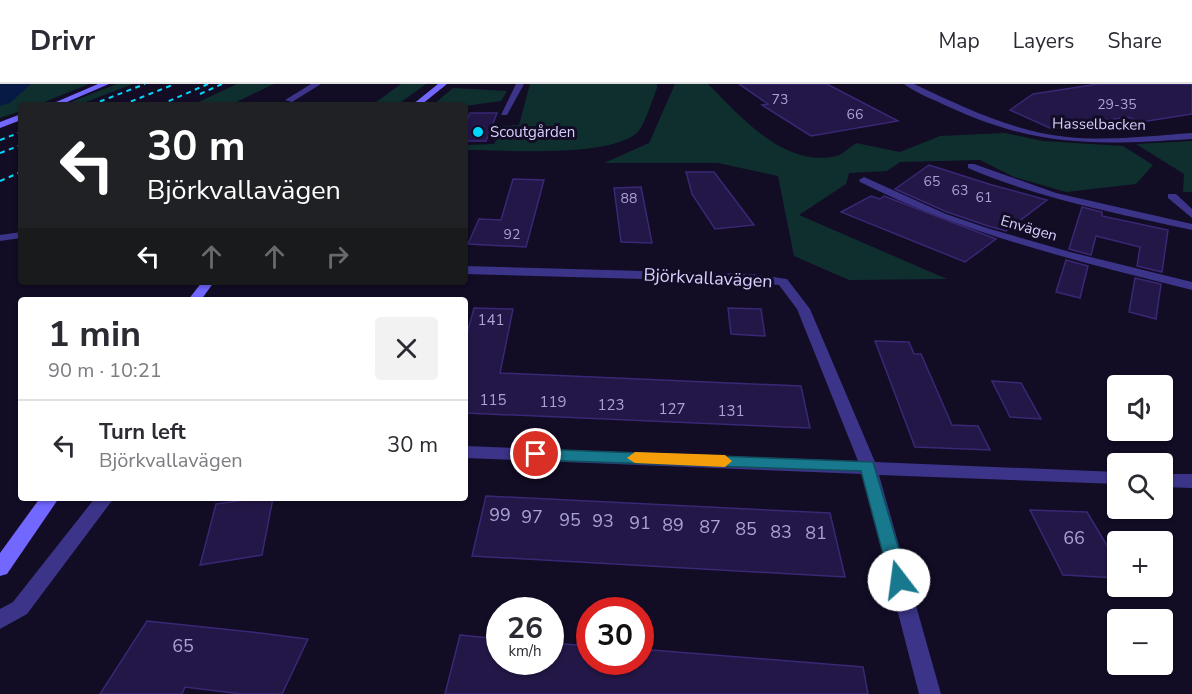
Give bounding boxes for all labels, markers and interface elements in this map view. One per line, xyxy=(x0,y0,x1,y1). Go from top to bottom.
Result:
text: Drivr xyxy=(30,22,95,60)
text: Map xyxy=(938,27,980,55)
text: Layers xyxy=(1013,27,1074,55)
text: Share xyxy=(1107,27,1162,55)
house number: 73 xyxy=(772,90,788,109)
house number: 29-35 xyxy=(1097,95,1137,114)
house number: 66 xyxy=(847,105,863,124)
street label: Hasselbacken xyxy=(1052,113,1146,135)
text: 30 m xyxy=(147,118,246,175)
place label: Scoutgården xyxy=(490,122,575,142)
marker: Scoutgården xyxy=(471,125,485,139)
icon: left xyxy=(48,126,126,204)
text: Björkvallavägen xyxy=(147,172,341,209)
house number: 65 xyxy=(924,172,940,191)
house number: 63 xyxy=(952,181,968,200)
house number: 61 xyxy=(976,188,992,207)
house number: 88 xyxy=(621,189,637,208)
street label: Envägen xyxy=(998,210,1060,246)
house number: 92 xyxy=(504,225,520,244)
icon: left xyxy=(132,240,165,273)
icon: ahead xyxy=(195,240,228,273)
icon: ahead xyxy=(258,240,291,273)
icon: right xyxy=(321,240,354,273)
street label: Björkvallavägen xyxy=(643,263,773,293)
text: 1 min xyxy=(48,310,141,359)
house number: 141 xyxy=(477,310,505,330)
button: close xyxy=(375,317,438,380)
text: 90 m · 10:21 xyxy=(48,357,162,384)
map controls xyxy=(1107,375,1173,675)
button: sound xyxy=(1107,375,1173,441)
house number: 115 xyxy=(479,390,507,410)
house number: 119 xyxy=(539,392,567,412)
house number: 123 xyxy=(597,395,625,415)
house number: 127 xyxy=(658,399,686,419)
house number: 131 xyxy=(717,401,745,421)
text: Turn left xyxy=(99,417,186,447)
pin xyxy=(510,428,561,479)
icon: left xyxy=(48,429,81,462)
text: 30 m xyxy=(387,430,438,460)
icon: arrive xyxy=(519,437,552,470)
text: Björkvallavägen xyxy=(99,447,243,474)
button: search xyxy=(1107,453,1173,519)
house number: 99 xyxy=(489,503,511,527)
house number: 97 xyxy=(521,505,543,529)
house number: 95 xyxy=(559,508,581,532)
house number: 93 xyxy=(592,509,614,533)
house number: 91 xyxy=(629,511,651,535)
house number: 89 xyxy=(662,513,684,537)
house number: 87 xyxy=(699,515,721,539)
house number: 85 xyxy=(735,517,757,541)
house number: 83 xyxy=(770,520,792,544)
house number: 81 xyxy=(805,521,827,545)
house number: 66 xyxy=(1063,526,1085,550)
button: + xyxy=(1107,531,1173,597)
position arrow xyxy=(867,548,931,612)
speed limit sign: 30 xyxy=(576,597,654,675)
text: 26 xyxy=(507,608,543,649)
button: − xyxy=(1107,609,1173,675)
house number: 65 xyxy=(172,634,194,658)
text: km/h xyxy=(508,641,542,661)

